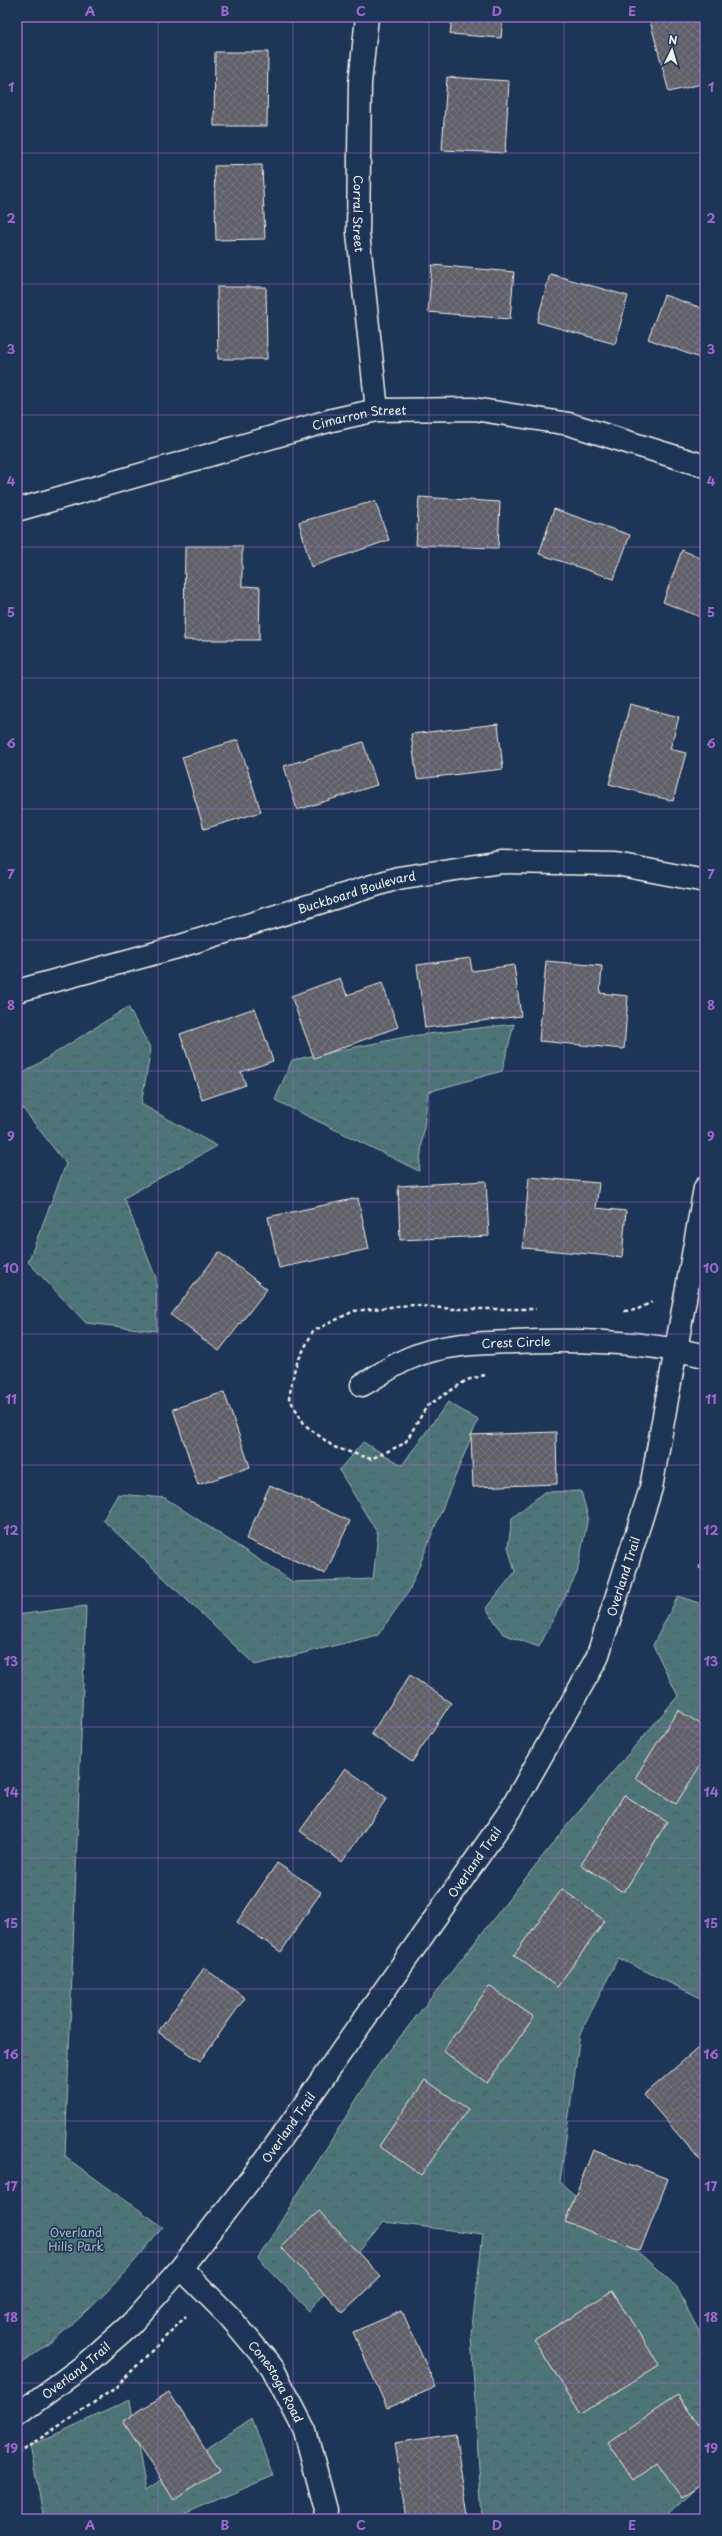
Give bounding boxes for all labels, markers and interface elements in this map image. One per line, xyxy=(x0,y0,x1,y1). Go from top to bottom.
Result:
text: A xyxy=(85,1,95,20)
text: B xyxy=(221,1,230,20)
text: C xyxy=(356,1,366,20)
text: D xyxy=(492,1,502,20)
text: E xyxy=(628,1,636,20)
north arrow xyxy=(652,30,692,70)
text: N xyxy=(668,31,678,48)
text: 1 xyxy=(8,77,14,96)
text: 1 xyxy=(708,77,714,96)
street label: Corral Street xyxy=(349,175,369,253)
text: 2 xyxy=(6,208,16,227)
text: 2 xyxy=(706,208,716,227)
text: 3 xyxy=(7,339,16,358)
text: 3 xyxy=(707,339,716,358)
street label: Cimarron Street xyxy=(310,401,406,434)
text: 4 xyxy=(7,471,16,490)
text: 4 xyxy=(707,471,716,490)
text: 5 xyxy=(7,602,15,621)
text: 5 xyxy=(707,602,715,621)
text: 6 xyxy=(6,733,16,752)
text: 6 xyxy=(706,733,716,752)
text: 7 xyxy=(7,864,15,883)
text: 7 xyxy=(707,864,715,883)
street label: Buckboard Boulevard xyxy=(295,866,418,918)
text: 8 xyxy=(7,995,15,1014)
text: 8 xyxy=(707,995,715,1014)
text: 9 xyxy=(7,1126,15,1145)
text: 9 xyxy=(707,1126,715,1145)
text: 10 xyxy=(3,1258,19,1277)
text: 10 xyxy=(703,1258,719,1277)
street label: Crest Circle xyxy=(481,1332,551,1352)
text: 11 xyxy=(5,1389,17,1408)
text: 11 xyxy=(705,1389,717,1408)
text: 12 xyxy=(3,1520,19,1539)
text: 12 xyxy=(703,1520,719,1539)
street label: Overland Trail xyxy=(602,1534,644,1618)
text: 13 xyxy=(4,1651,19,1670)
text: 13 xyxy=(704,1651,719,1670)
text: 14 xyxy=(3,1782,19,1801)
text: 14 xyxy=(703,1782,719,1801)
street label: Overland Trail xyxy=(443,1823,505,1901)
text: 15 xyxy=(4,1913,18,1932)
text: 15 xyxy=(704,1913,718,1932)
text: 16 xyxy=(3,2044,19,2063)
text: 16 xyxy=(703,2044,719,2063)
street label: Overland Trail xyxy=(257,2088,319,2166)
text: 17 xyxy=(4,2176,18,2195)
text: 17 xyxy=(704,2176,718,2195)
park label: Overland Hills Park xyxy=(48,2223,104,2255)
text: 18 xyxy=(4,2307,18,2326)
text: 18 xyxy=(704,2307,718,2326)
street label: Conestoga Road xyxy=(244,2336,308,2426)
street label: Overland Trail xyxy=(38,2337,114,2403)
text: 19 xyxy=(4,2438,18,2457)
text: 19 xyxy=(704,2438,718,2457)
text: A xyxy=(85,2515,95,2534)
text: B xyxy=(221,2515,230,2534)
text: C xyxy=(356,2515,366,2534)
text: D xyxy=(492,2515,502,2534)
text: E xyxy=(628,2515,636,2534)

